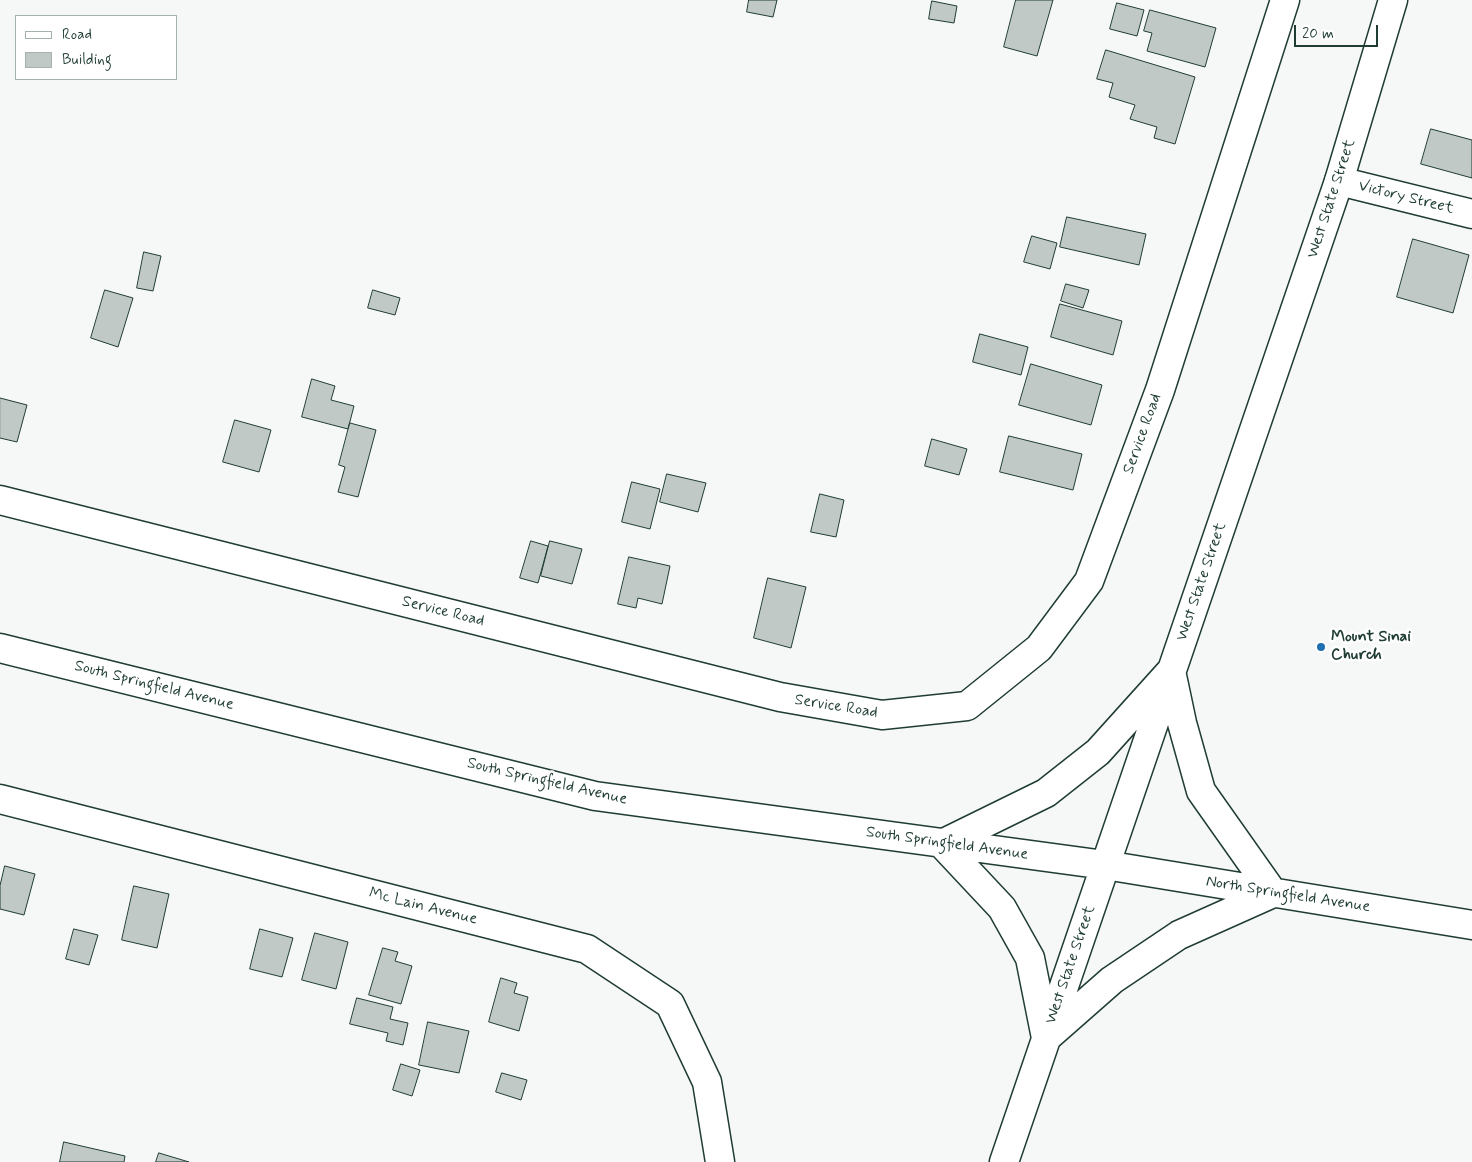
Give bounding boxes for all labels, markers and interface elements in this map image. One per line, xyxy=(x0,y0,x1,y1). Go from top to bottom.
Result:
legend xyxy=(15,15,178,80)
scale bar xyxy=(1297,15,1381,47)
text: 20 m xyxy=(1302,24,1334,44)
text: Road xyxy=(62,25,92,45)
text: Building xyxy=(62,50,112,70)
street label: West State Street xyxy=(1304,137,1360,261)
street label: Victory Street xyxy=(1356,177,1456,219)
street label: Service Road xyxy=(1120,391,1166,477)
street label: West State Street xyxy=(1173,520,1231,644)
street label: Service Road xyxy=(400,593,486,631)
place label: Mount Sinai Church xyxy=(1331,628,1411,666)
marker: Mount Sinai Church xyxy=(1315,641,1327,653)
street label: South Springfield Avenue xyxy=(72,657,236,715)
street label: Service Road xyxy=(793,691,879,723)
street label: South Springfield Avenue xyxy=(465,754,629,810)
street label: South Springfield Avenue xyxy=(865,823,1029,865)
street label: North Springfield Avenue xyxy=(1204,873,1372,917)
street label: Mc Lain Avenue xyxy=(367,884,479,930)
street label: West State Street xyxy=(1042,903,1100,1027)

